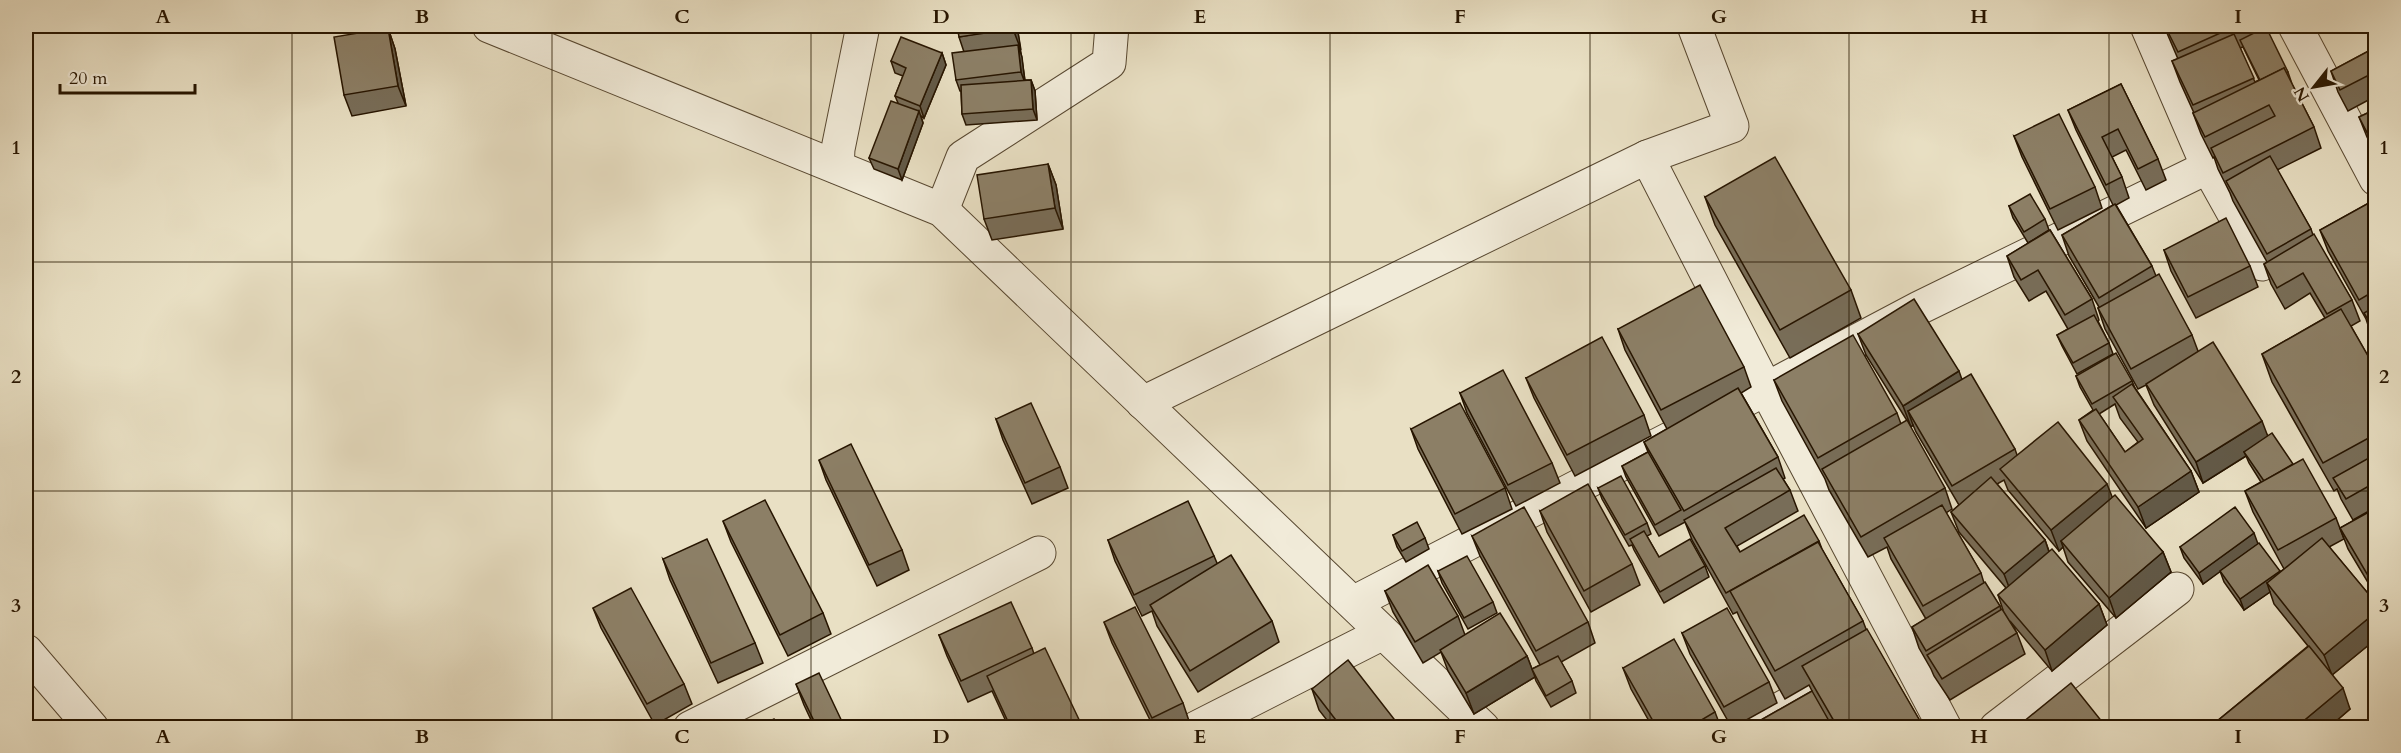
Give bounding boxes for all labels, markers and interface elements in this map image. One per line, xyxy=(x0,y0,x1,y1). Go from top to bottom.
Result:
text: A xyxy=(155,3,171,30)
text: B xyxy=(415,3,429,30)
text: C xyxy=(674,3,690,30)
text: D xyxy=(932,3,950,30)
text: E xyxy=(1194,3,1206,30)
text: F xyxy=(1454,3,1466,30)
text: G xyxy=(1711,3,1727,30)
text: H xyxy=(1970,3,1988,30)
text: I xyxy=(2234,3,2242,30)
scale bar xyxy=(60,57,195,95)
north arrow xyxy=(2284,57,2344,117)
text: 20 m xyxy=(69,66,108,91)
text: N xyxy=(2289,82,2315,106)
text: 1 xyxy=(11,134,21,161)
text: 1 xyxy=(2379,134,2389,161)
text: 2 xyxy=(11,363,21,390)
text: 2 xyxy=(2379,363,2389,390)
text: 3 xyxy=(11,592,21,619)
text: 3 xyxy=(2379,592,2389,619)
text: A xyxy=(155,723,171,750)
text: B xyxy=(415,723,429,750)
text: C xyxy=(674,723,690,750)
text: D xyxy=(932,723,950,750)
text: E xyxy=(1194,723,1206,750)
text: F xyxy=(1454,723,1466,750)
text: G xyxy=(1711,723,1727,750)
text: H xyxy=(1970,723,1988,750)
text: I xyxy=(2234,723,2242,750)

